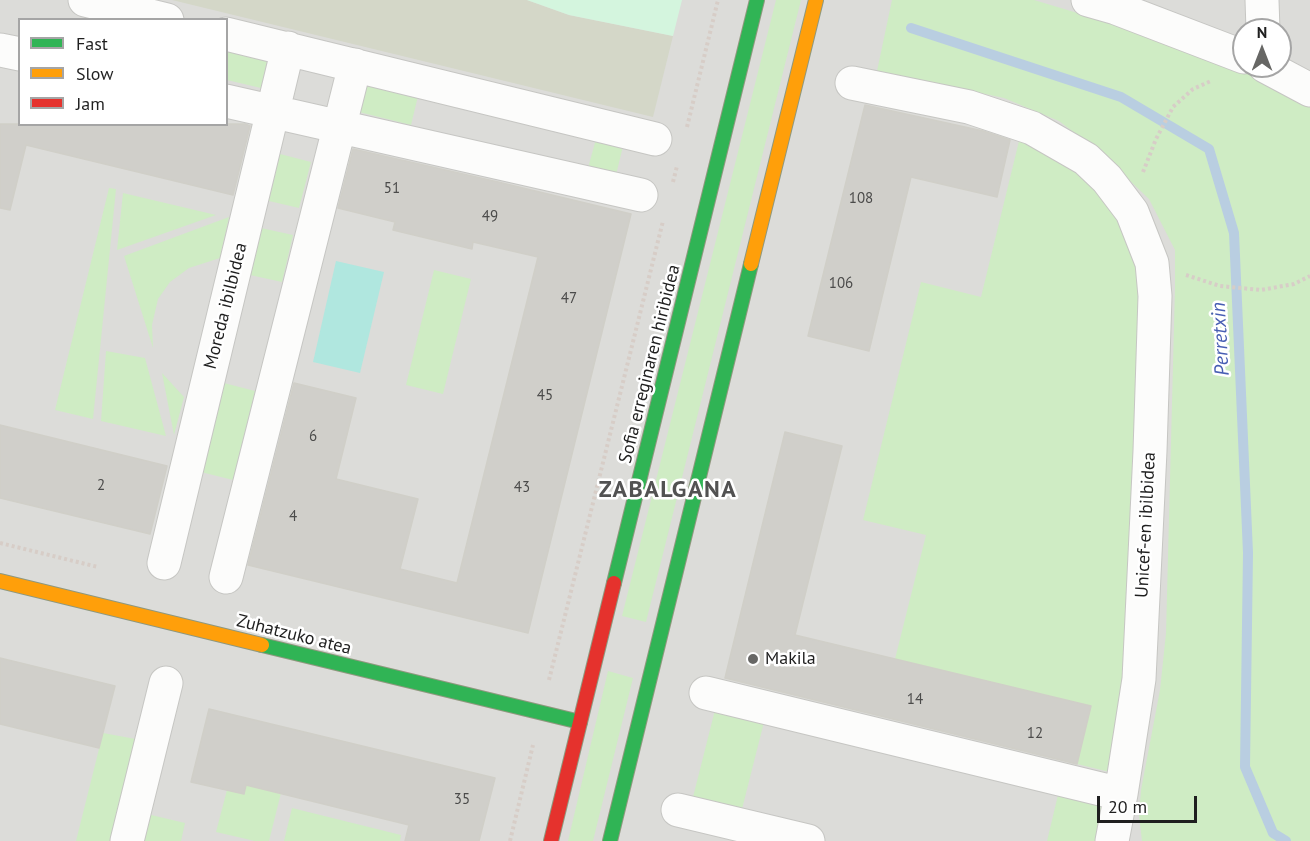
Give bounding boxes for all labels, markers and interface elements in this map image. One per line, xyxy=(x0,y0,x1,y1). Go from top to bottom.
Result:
legend xyxy=(18,18,228,126)
north arrow xyxy=(1232,18,1292,78)
text: N xyxy=(1257,22,1267,42)
text: Fast xyxy=(76,32,108,55)
text: Slow xyxy=(76,62,114,85)
text: Jam xyxy=(76,92,105,115)
house number: 51 xyxy=(384,180,400,198)
house number: 108 xyxy=(849,190,873,208)
house number: 49 xyxy=(482,208,498,226)
street label: Moreda ibilbidea xyxy=(200,241,252,371)
street label: Sofia erreginaren hiribidea xyxy=(615,262,685,466)
house number: 106 xyxy=(829,275,853,293)
house number: 47 xyxy=(561,290,577,308)
water label: Perretxin xyxy=(1207,301,1235,377)
house number: 45 xyxy=(537,387,553,405)
house number: 6 xyxy=(309,428,317,446)
street label: Unicef-en ibilbidea xyxy=(1131,451,1161,599)
district label: ZABALGANA xyxy=(599,476,737,504)
house number: 2 xyxy=(97,477,105,495)
house number: 43 xyxy=(514,479,530,497)
house number: 4 xyxy=(289,508,297,526)
street label: Zuhatzuko atea xyxy=(234,610,354,660)
place label: Makila xyxy=(765,648,816,670)
marker: Makila xyxy=(746,652,760,666)
house number: 14 xyxy=(907,691,923,709)
house number: 12 xyxy=(1027,725,1043,743)
scale bar xyxy=(1100,784,1200,822)
house number: 35 xyxy=(454,791,470,809)
text: 20 m xyxy=(1108,795,1147,818)

